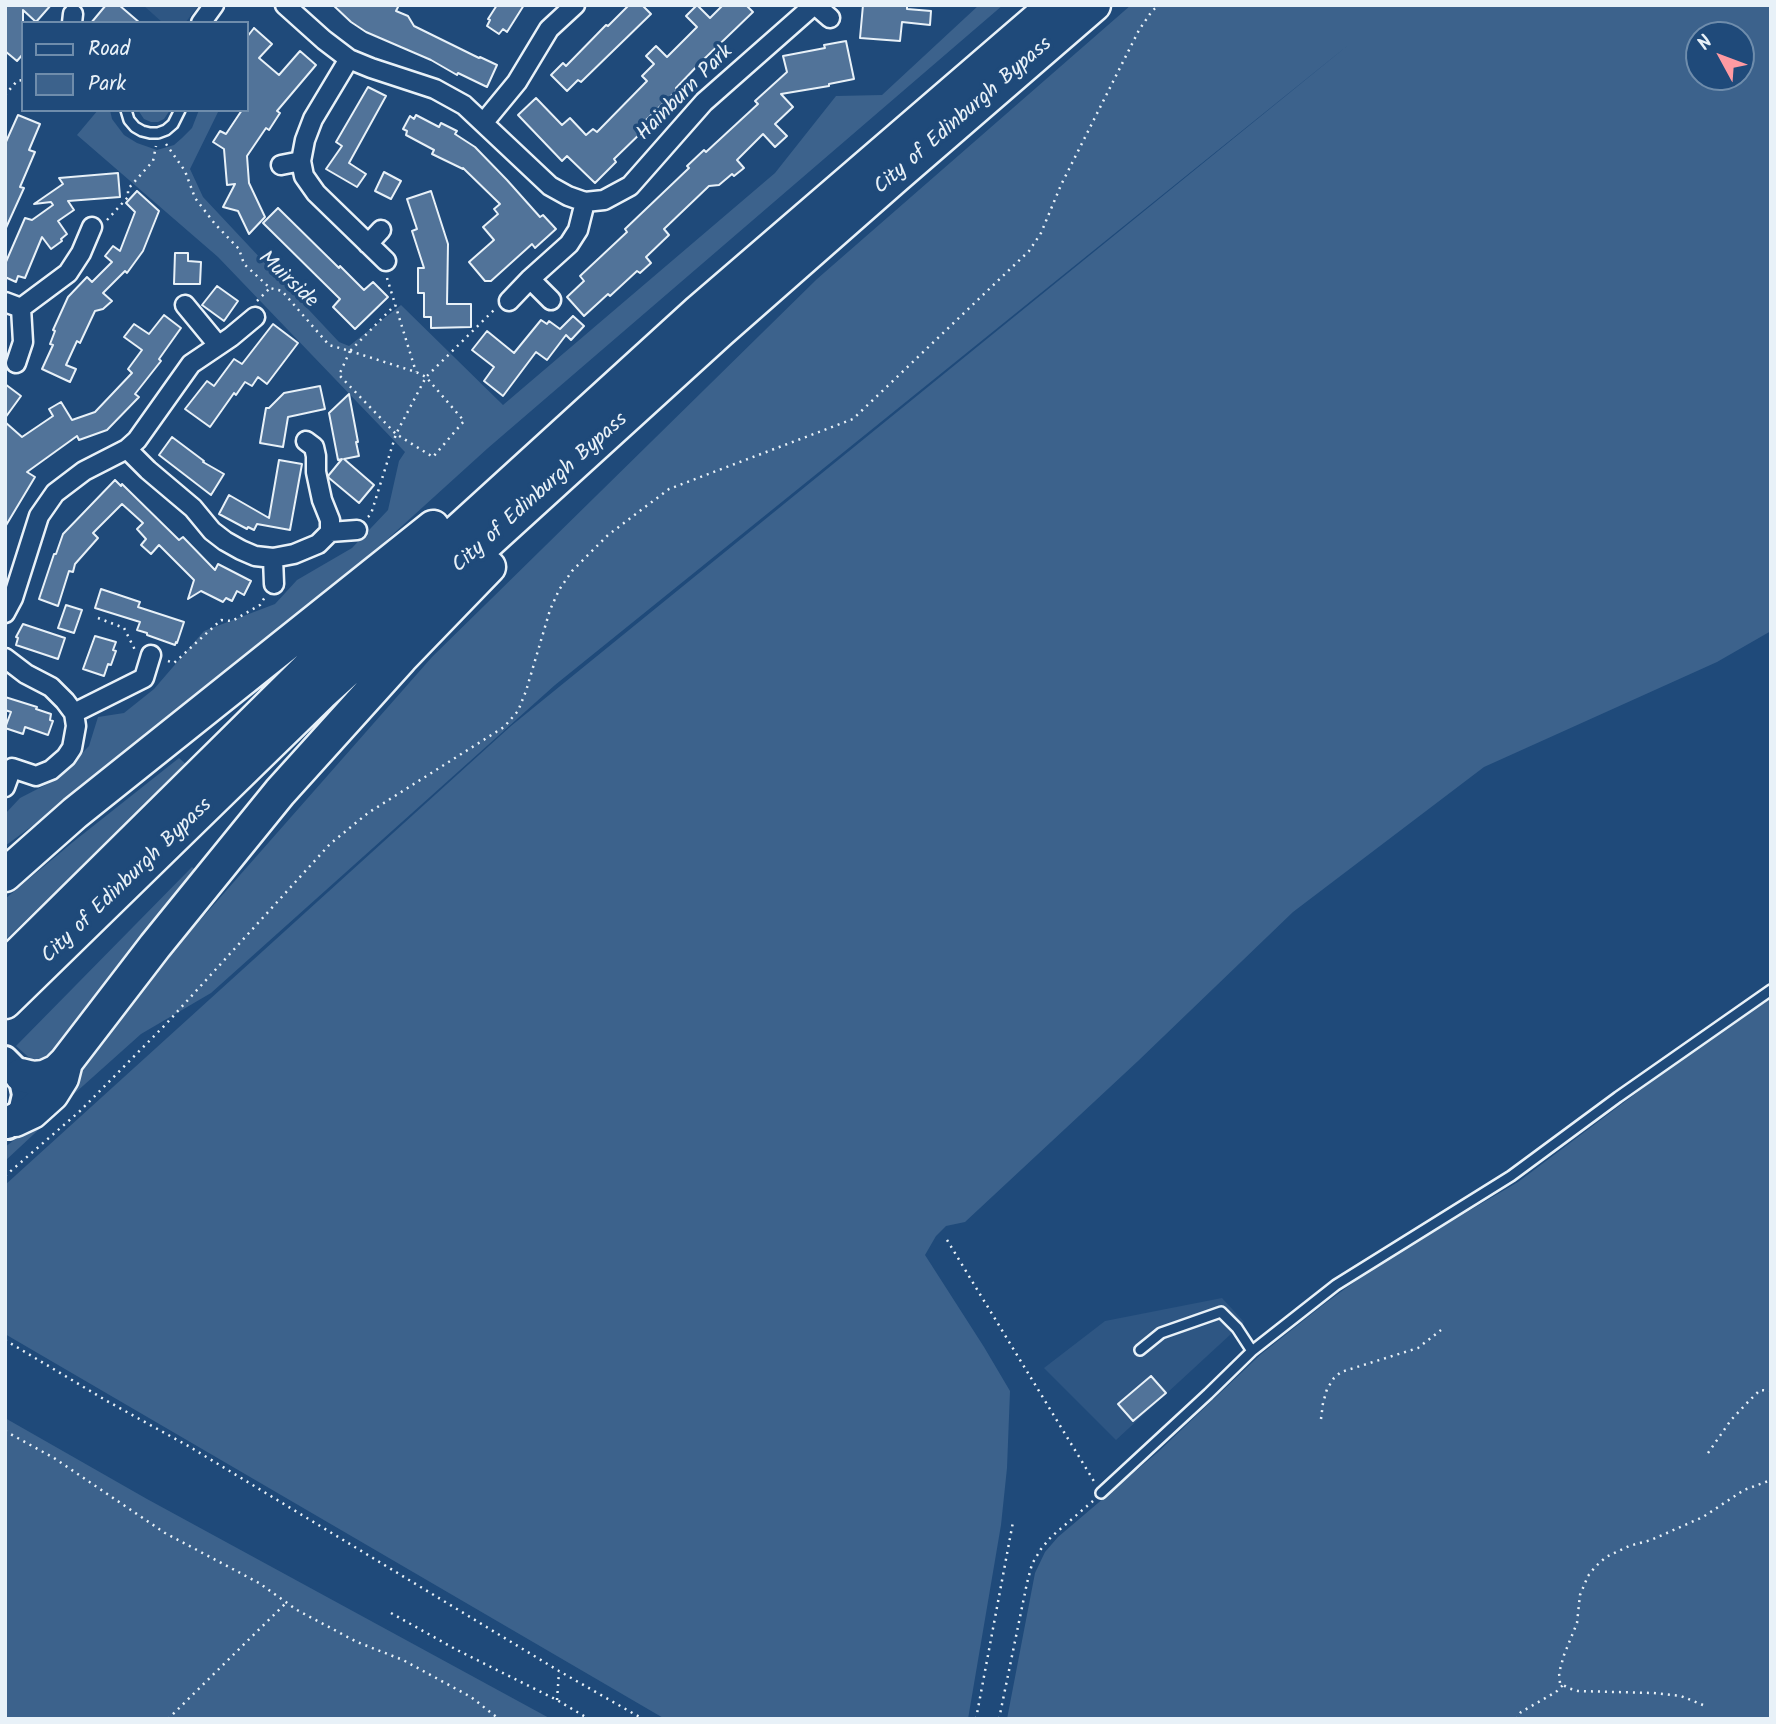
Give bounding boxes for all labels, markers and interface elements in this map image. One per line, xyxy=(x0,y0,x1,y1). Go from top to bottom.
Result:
legend xyxy=(21,21,248,112)
north arrow xyxy=(1685,21,1755,91)
text: N xyxy=(1690,29,1721,58)
text: Road xyxy=(88,33,130,66)
street label: City of Edinburgh Bypass xyxy=(870,33,1058,201)
street label: Hainburn Park xyxy=(633,41,739,147)
text: Park xyxy=(88,68,126,101)
street label: Muirside xyxy=(252,247,322,315)
street label: City of Edinburgh Bypass xyxy=(448,409,634,579)
street label: City of Edinburgh Bypass xyxy=(37,794,219,970)

